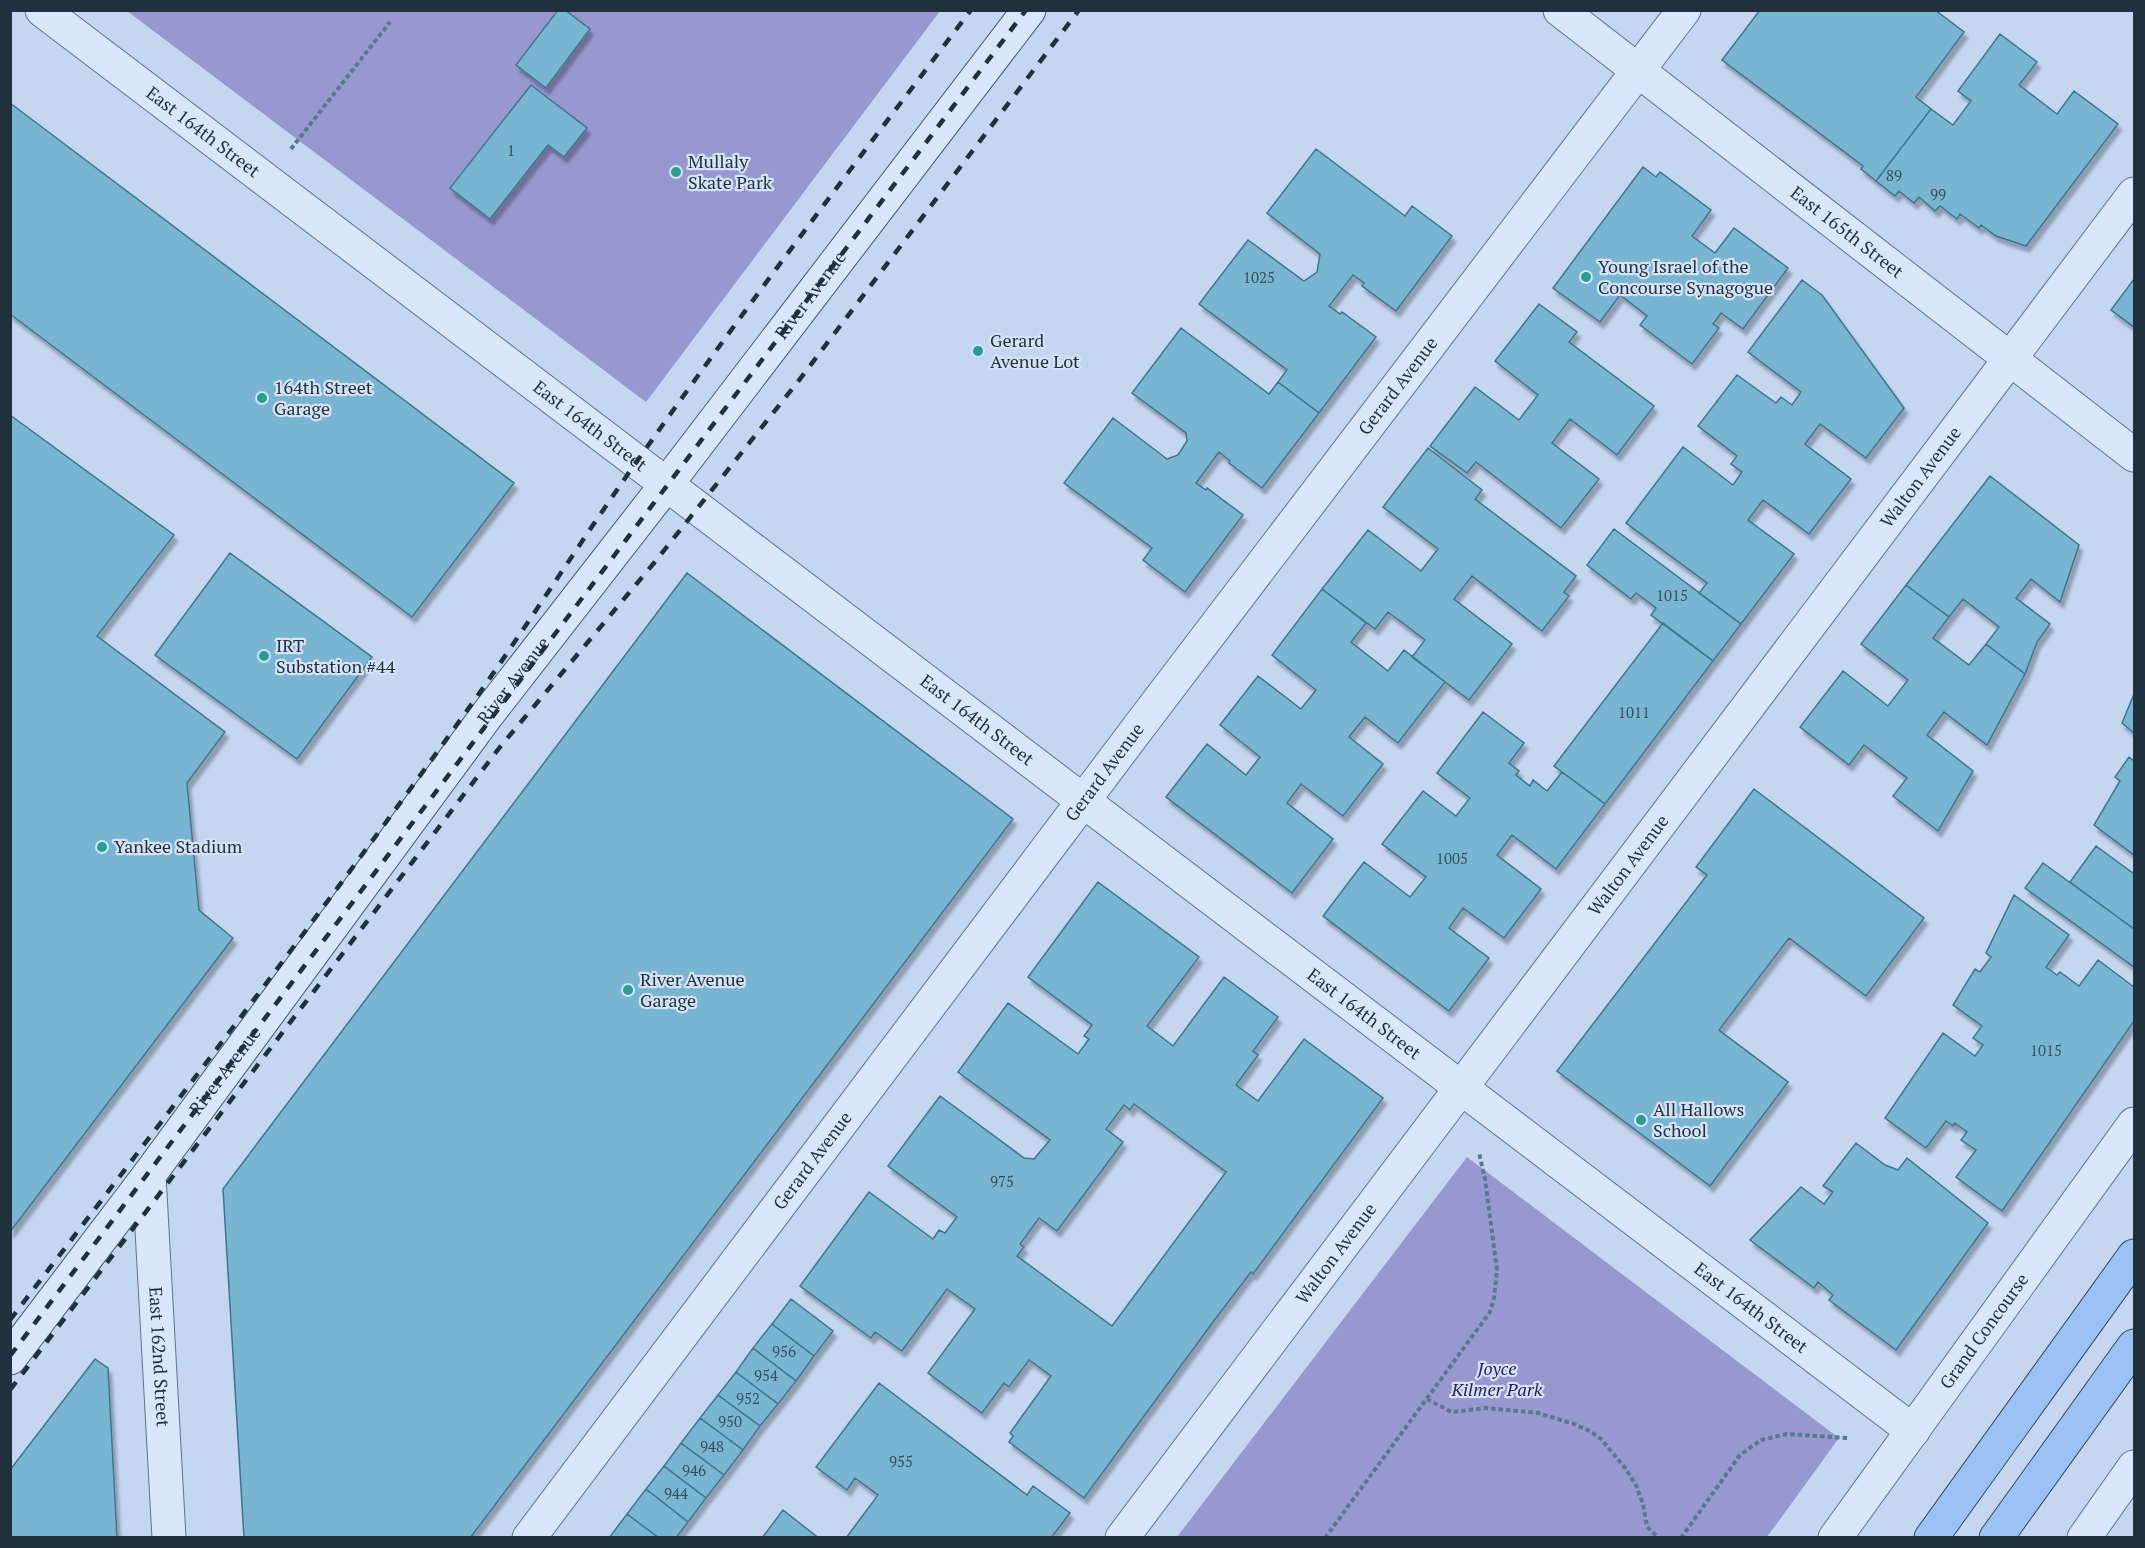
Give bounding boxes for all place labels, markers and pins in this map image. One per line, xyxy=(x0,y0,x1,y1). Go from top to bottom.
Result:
place label: Mullaly Skate Park xyxy=(688,149,773,194)
marker: Mullaly Skate Park xyxy=(669,165,683,179)
place label: Young Israel of the Concourse Synagogue xyxy=(1598,254,1773,299)
marker: Young Israel of the Concourse Synagogue xyxy=(1579,270,1593,284)
place label: Gerard Avenue Lot xyxy=(990,328,1080,373)
marker: Gerard Avenue Lot xyxy=(971,344,985,358)
place label: 164th Street Garage xyxy=(274,375,373,420)
marker: 164th Street Garage xyxy=(255,391,269,405)
place label: IRT Substation #44 xyxy=(276,633,396,678)
marker: IRT Substation #44 xyxy=(257,649,271,663)
place label: Yankee Stadium xyxy=(114,834,243,858)
marker: Yankee Stadium xyxy=(95,840,109,854)
place label: River Avenue Garage xyxy=(640,967,745,1012)
marker: River Avenue Garage xyxy=(621,983,635,997)
place label: All Hallows School xyxy=(1653,1097,1744,1142)
marker: All Hallows School xyxy=(1634,1113,1648,1127)

